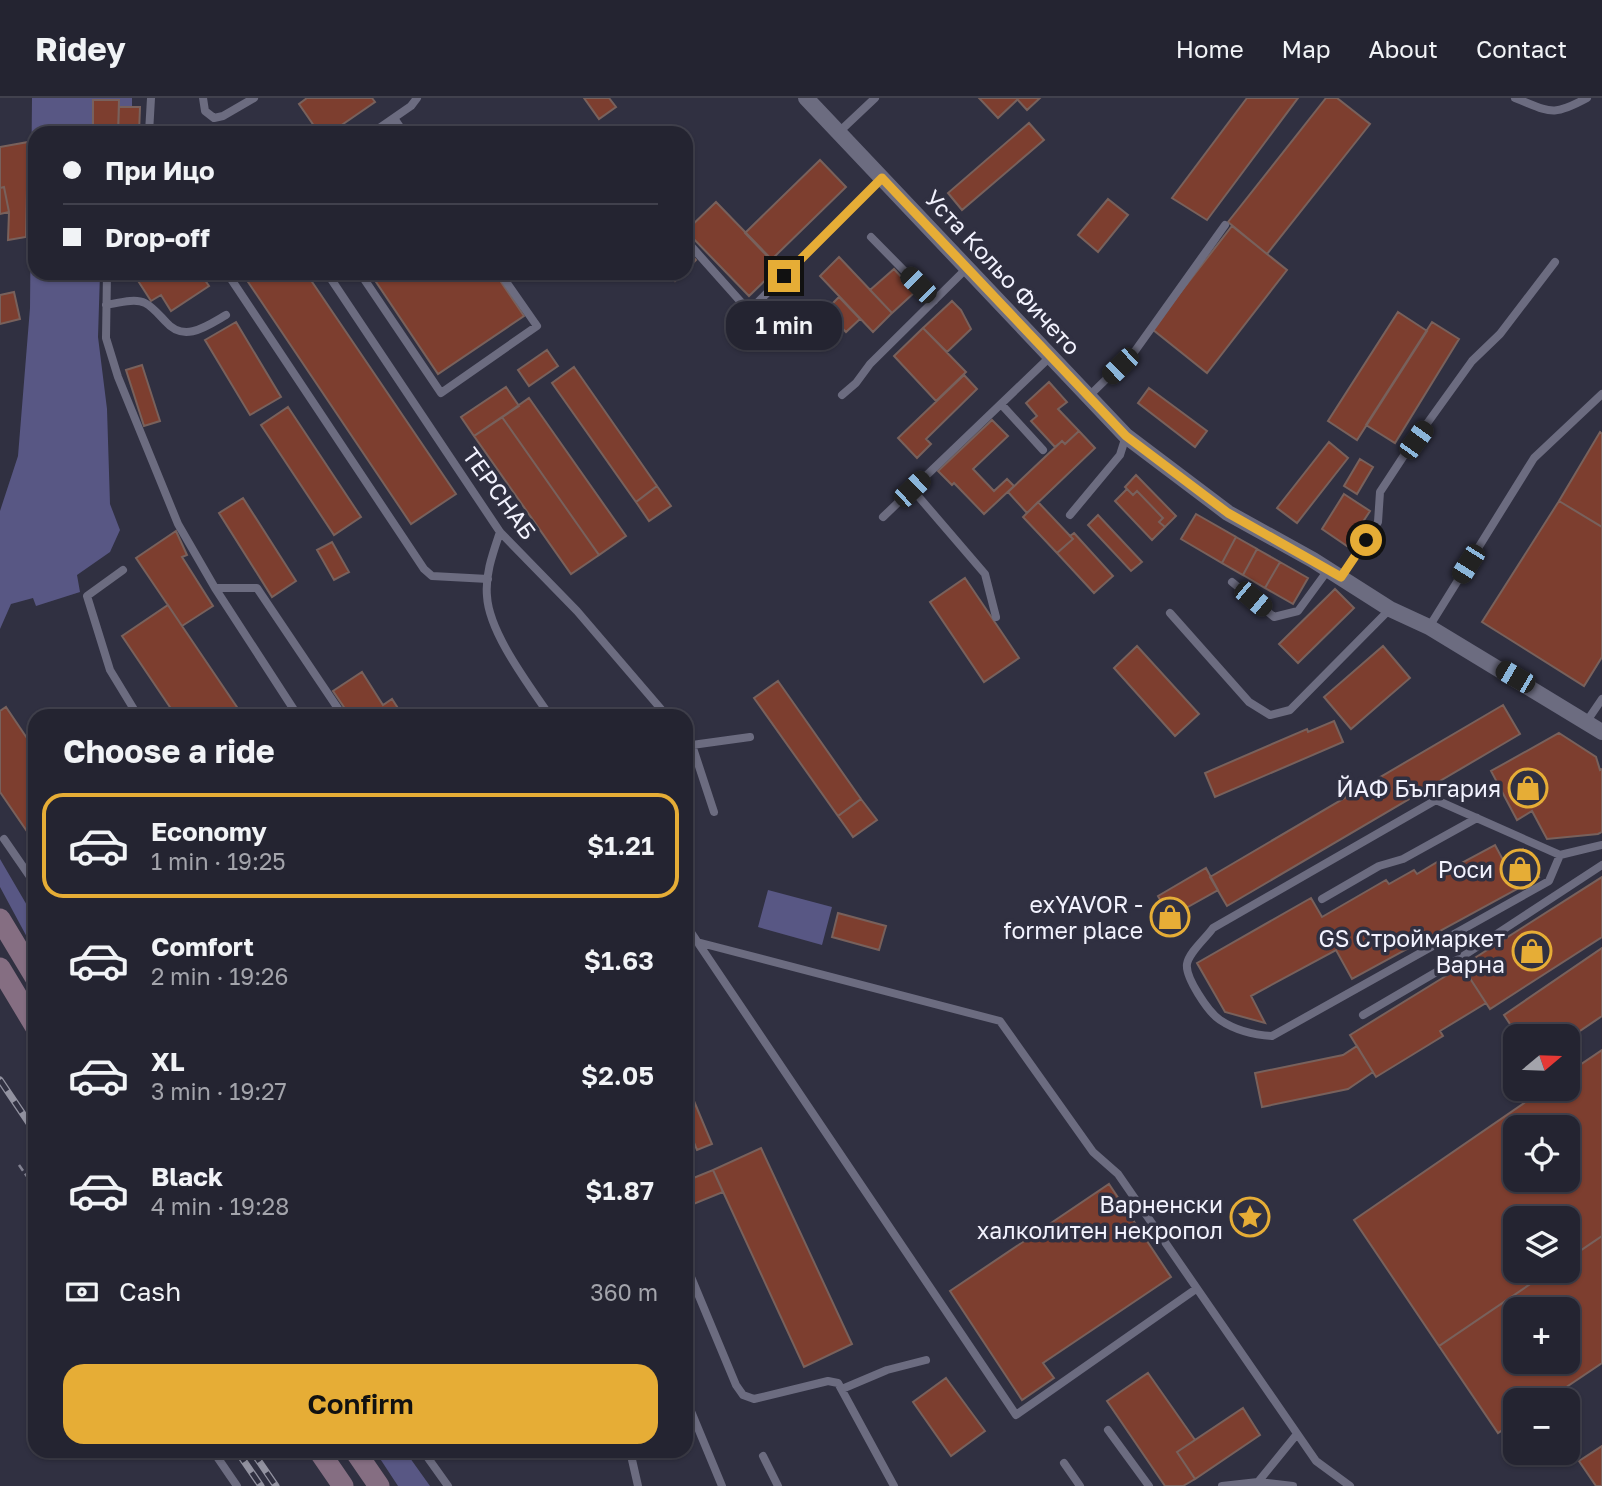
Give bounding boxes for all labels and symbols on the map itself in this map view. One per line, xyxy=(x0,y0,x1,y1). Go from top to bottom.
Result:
street label: Уста Кольо Фичето xyxy=(919,184,1087,360)
route end xyxy=(768,260,800,292)
car xyxy=(896,263,941,307)
callout: 1 min xyxy=(726,300,842,350)
car xyxy=(1098,344,1143,388)
car xyxy=(1396,417,1437,463)
street label: ТЕРСНАБ xyxy=(457,441,543,545)
car xyxy=(890,467,935,511)
route start xyxy=(1350,524,1382,556)
car xyxy=(1448,541,1489,587)
car xyxy=(1231,577,1276,621)
car xyxy=(1492,657,1539,697)
shop icon: ЙАФ България xyxy=(1507,767,1549,809)
place label: ЙАФ България xyxy=(1336,774,1501,802)
shop icon: Роси xyxy=(1499,848,1541,890)
place label: Роси xyxy=(1438,855,1493,883)
place label: exYAVOR - former place xyxy=(1003,890,1143,944)
shop icon: exYAVOR - former place xyxy=(1149,896,1191,938)
place label: GS Строймаркет Варна xyxy=(1319,924,1505,978)
shop icon: GS Строймаркет Варна xyxy=(1511,930,1553,972)
north arrow xyxy=(1503,1024,1580,1101)
place label: Варненски халколитен некропол xyxy=(977,1190,1223,1244)
place icon: Варненски халколитен некропол xyxy=(1229,1196,1271,1238)

